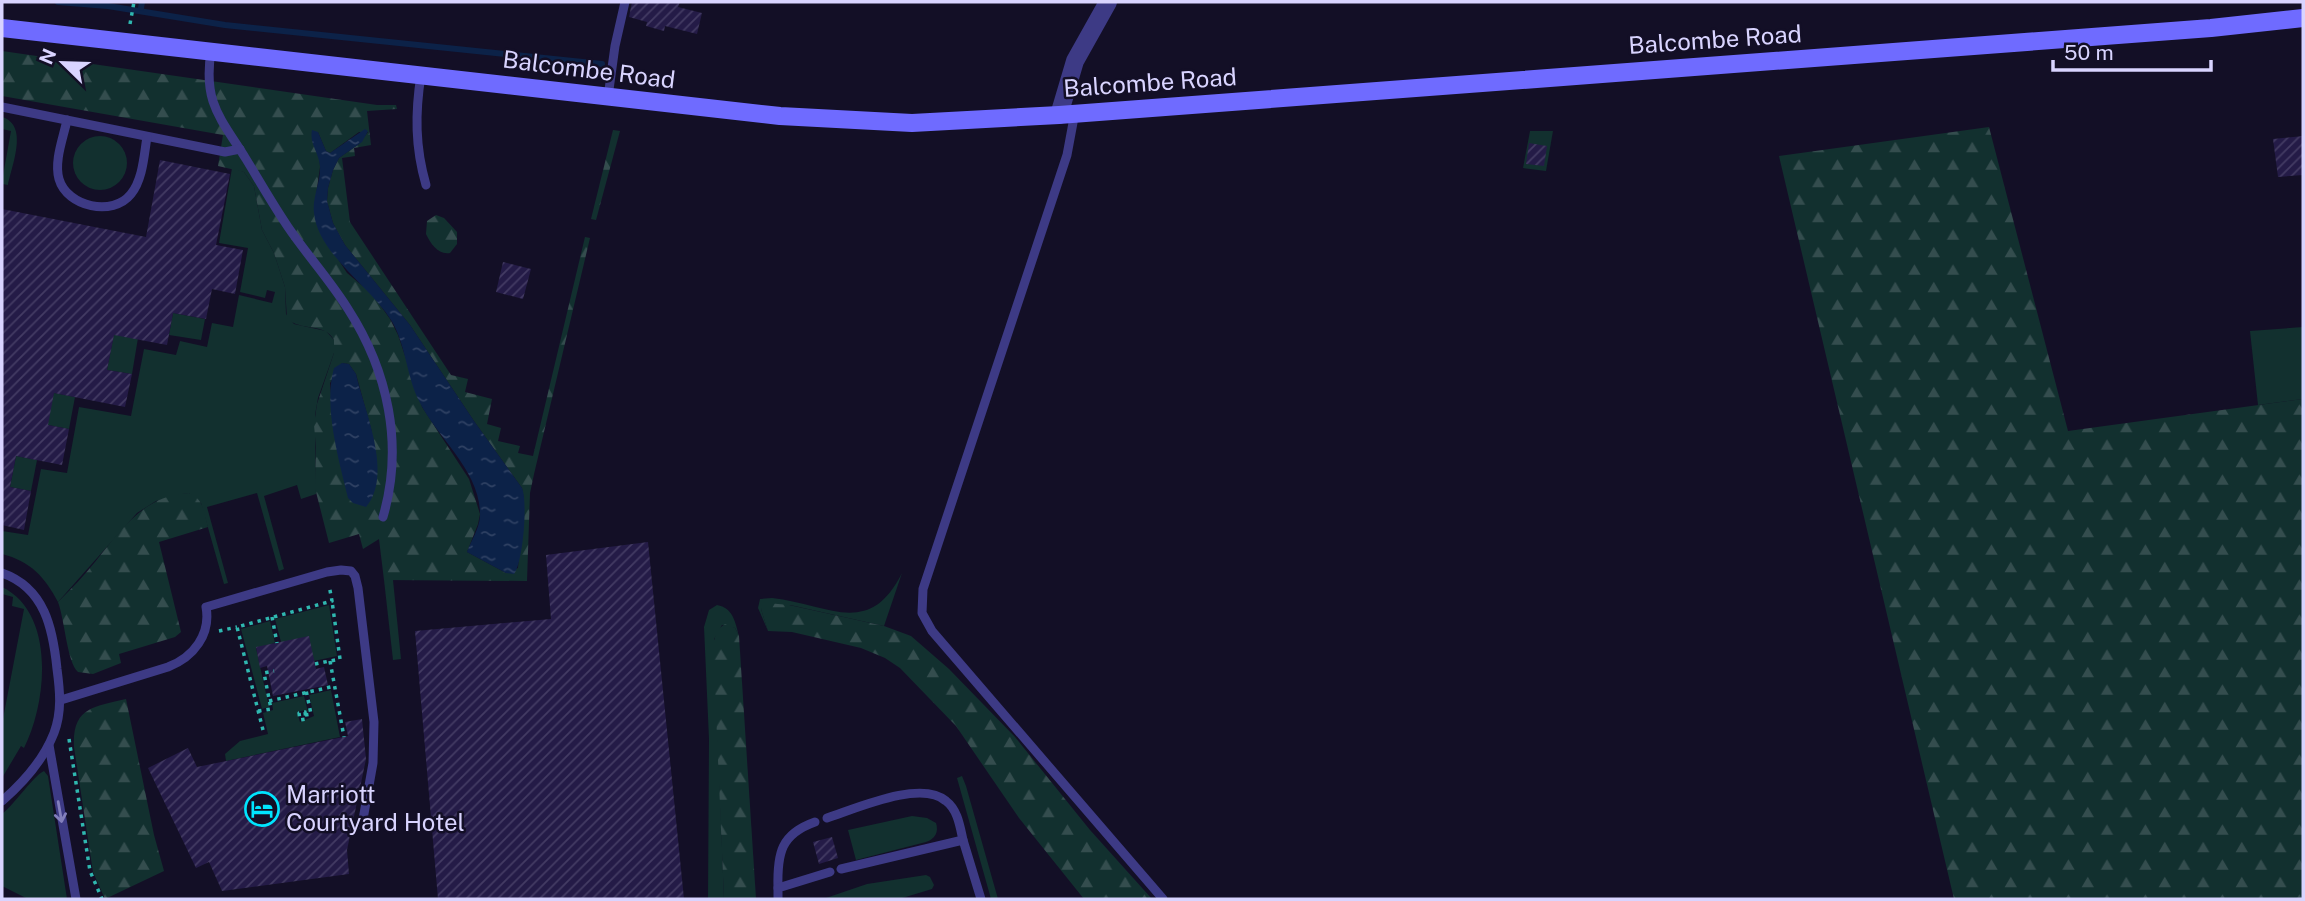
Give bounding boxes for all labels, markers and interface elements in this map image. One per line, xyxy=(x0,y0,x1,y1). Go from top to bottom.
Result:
street label: Balcombe Road xyxy=(1627,19,1803,59)
north arrow xyxy=(28,28,98,98)
scale bar xyxy=(2053,28,2210,72)
text: 50 m xyxy=(2064,40,2114,65)
text: N xyxy=(34,45,60,67)
street label: Balcombe Road xyxy=(501,45,677,93)
street label: Balcombe Road xyxy=(1062,62,1238,102)
place label: Marriott Courtyard Hotel xyxy=(286,780,465,836)
hotel icon: Marriott Courtyard Hotel xyxy=(243,790,281,828)
one-way arrow xyxy=(54,800,68,823)

